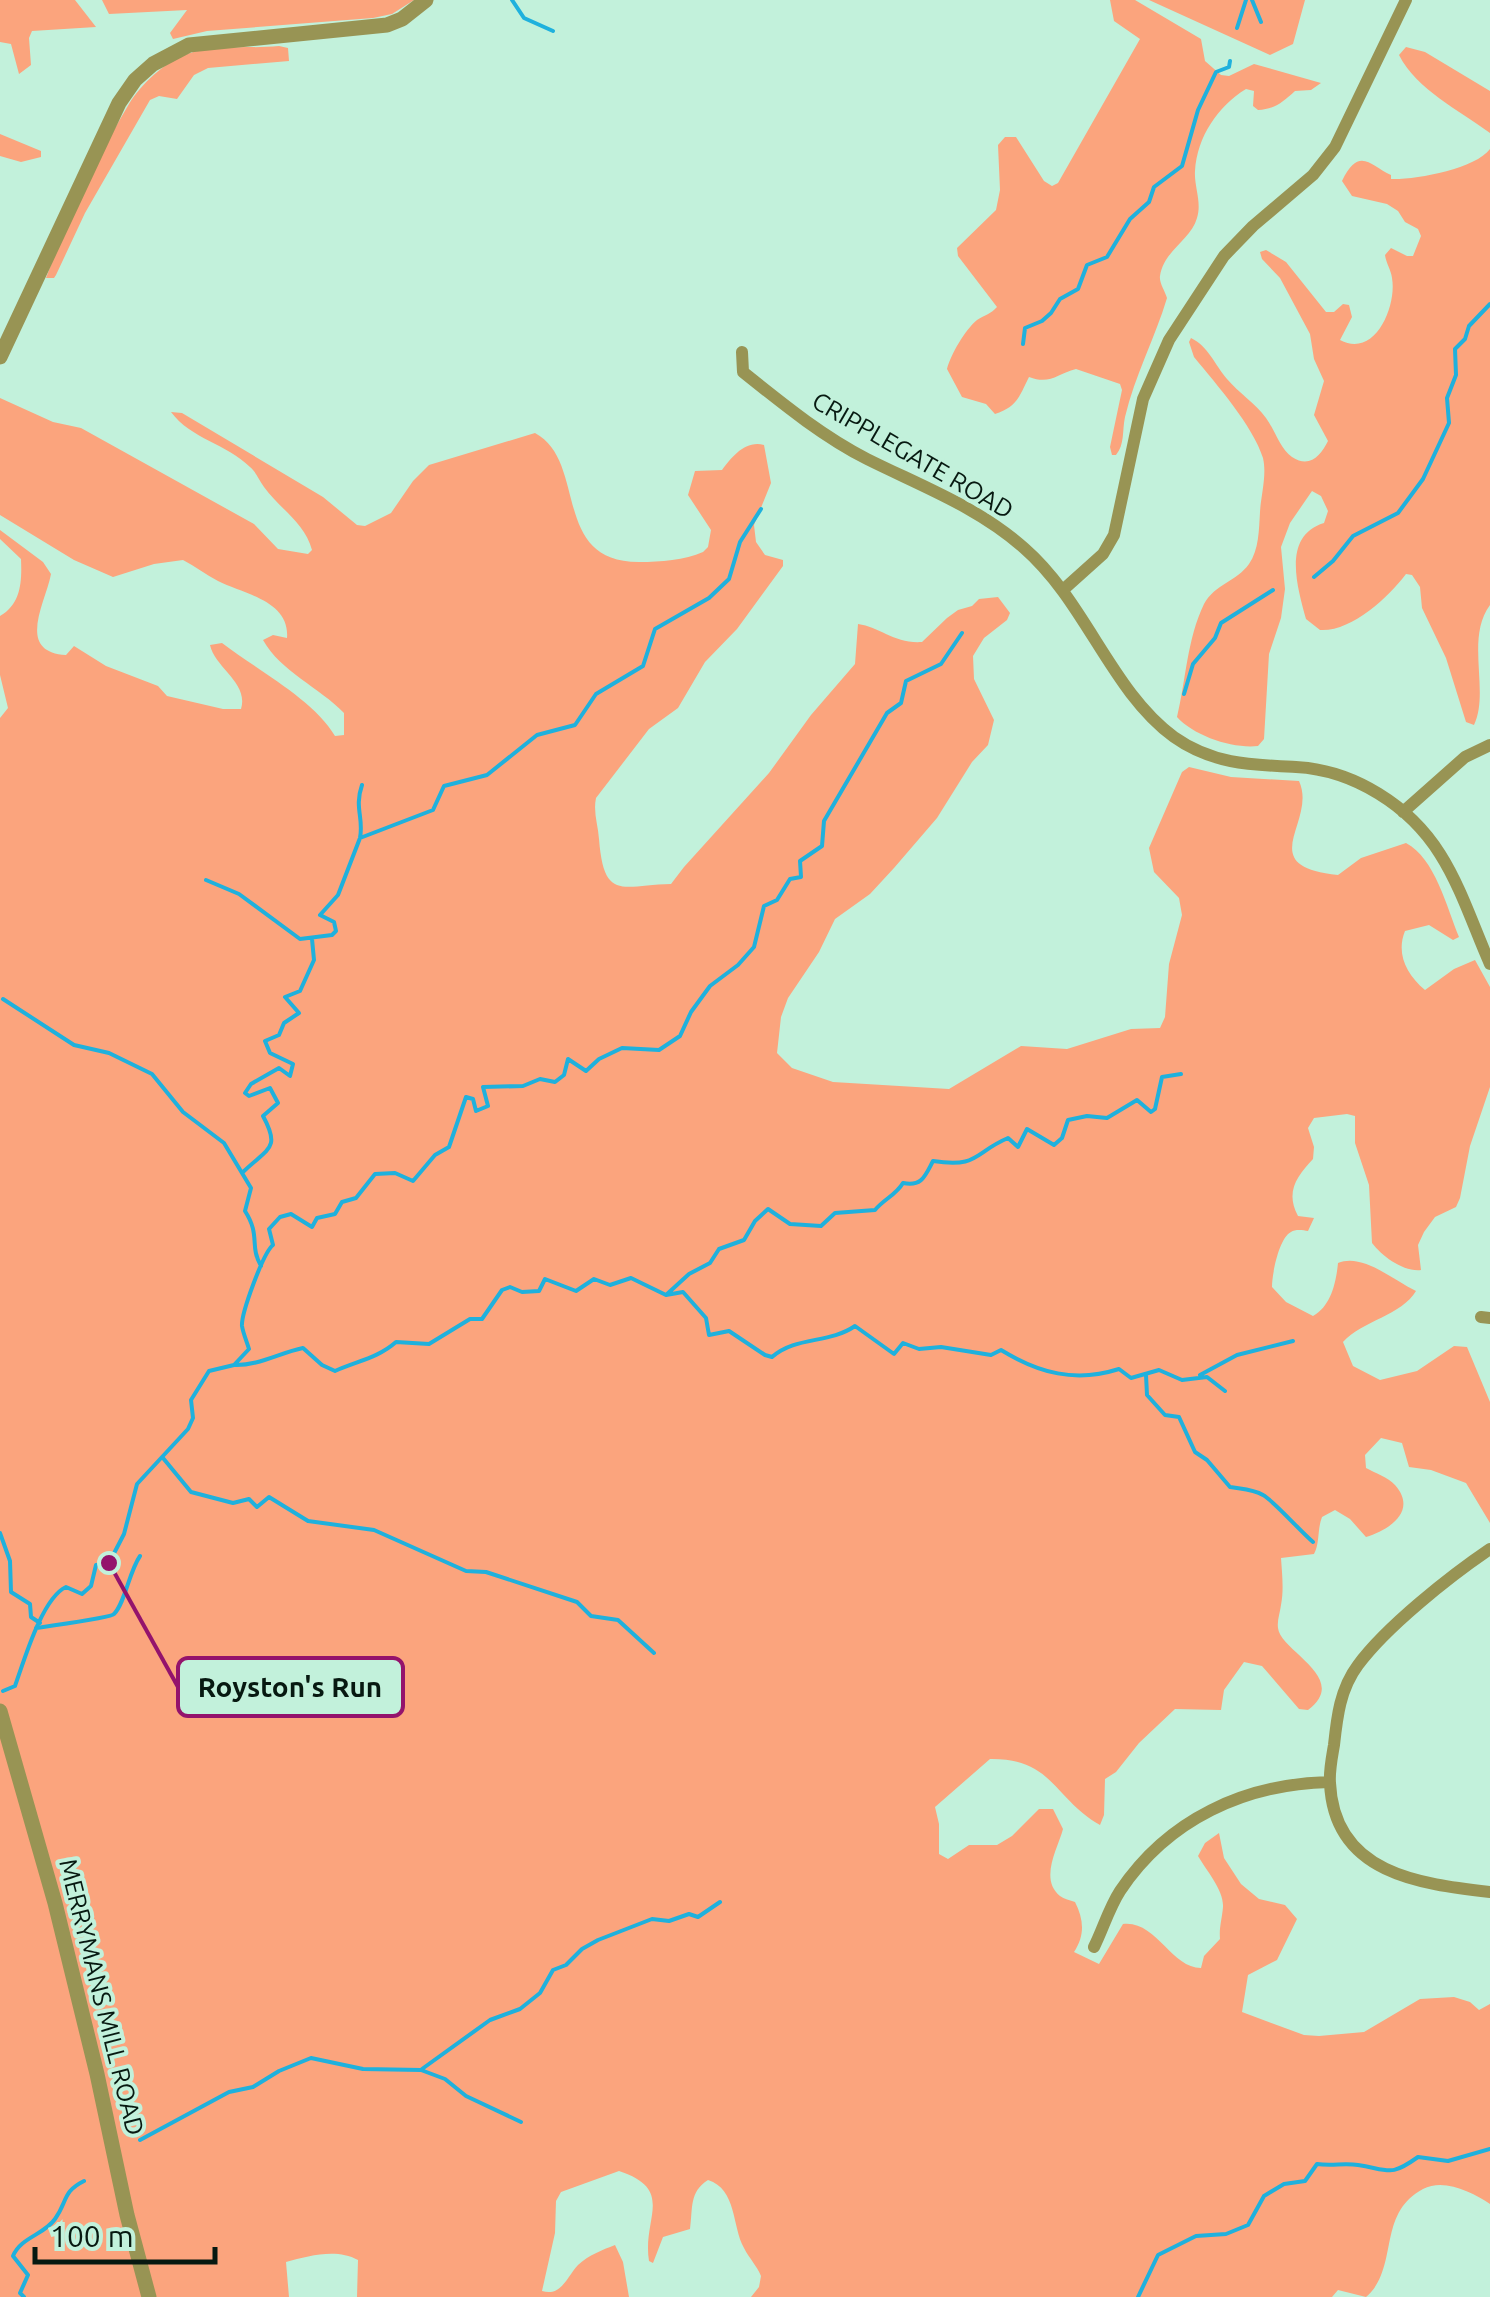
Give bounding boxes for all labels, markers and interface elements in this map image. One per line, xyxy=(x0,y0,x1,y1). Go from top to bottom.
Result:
street label: CRIPPLEGATE ROAD xyxy=(808,386,1018,524)
callout: Royston's Run xyxy=(178,1658,403,1716)
text: Royston's Run xyxy=(198,1671,382,1702)
street label: MERRYMANS MILL ROAD xyxy=(54,1856,150,2138)
scale bar xyxy=(35,2202,215,2264)
text: 100 m xyxy=(50,2219,134,2253)

